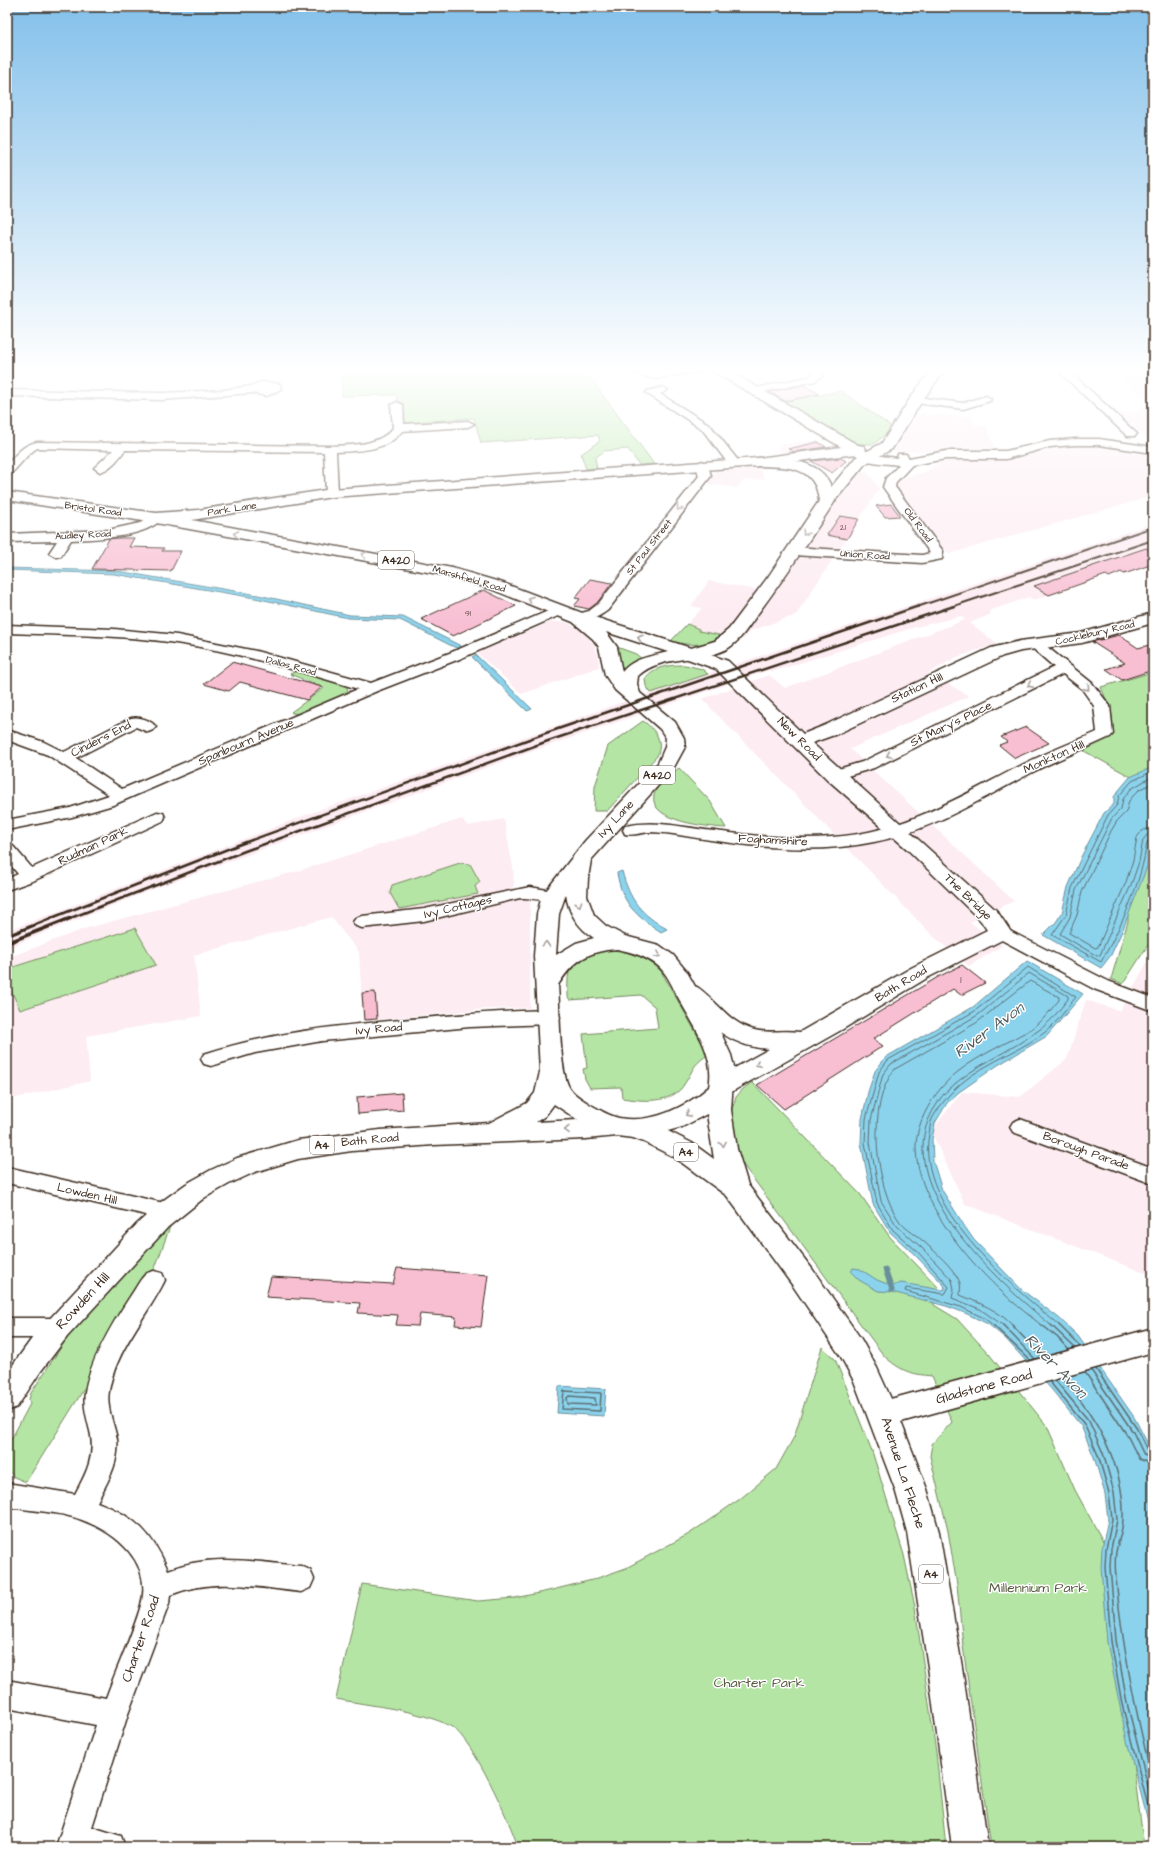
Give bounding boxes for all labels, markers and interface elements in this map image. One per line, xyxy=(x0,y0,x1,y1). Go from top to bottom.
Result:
street label: Bristol Road xyxy=(64,498,122,520)
street label: Park Lane xyxy=(206,498,258,520)
one-way arrow xyxy=(677,504,684,511)
street label: Old Road xyxy=(900,505,936,545)
street label: St Paul Street xyxy=(623,516,675,578)
house number: 21 xyxy=(840,521,846,534)
street label: Audley Road xyxy=(55,527,111,544)
one-way arrow xyxy=(802,529,810,536)
one-way arrow xyxy=(233,530,239,538)
street label: Union Road xyxy=(840,546,890,564)
one-way arrow xyxy=(361,551,367,560)
road number: A420 xyxy=(378,551,414,569)
street label: Marshfield Road xyxy=(431,562,507,596)
one-way arrow xyxy=(527,595,534,603)
house number: 91 xyxy=(465,607,471,620)
street label: Cocklebury Road xyxy=(1054,617,1136,650)
one-way arrow xyxy=(637,634,644,643)
street label: Dallas Road xyxy=(264,653,318,679)
street label: Station Hill xyxy=(888,668,946,707)
one-way arrow xyxy=(1027,680,1035,687)
one-way arrow xyxy=(1083,683,1090,690)
street label: St Mary's Place xyxy=(907,697,996,752)
street label: New Road xyxy=(773,713,825,765)
street label: Spanbourn Avenue xyxy=(196,714,297,770)
street label: Cinders End xyxy=(68,717,134,761)
street label: Monkton Hill xyxy=(1021,736,1087,778)
one-way arrow xyxy=(885,750,893,758)
road number: A420 xyxy=(639,766,675,784)
street label: Ivy Lane xyxy=(594,796,639,842)
street label: Rudman Park xyxy=(56,822,131,870)
street label: Foghamshire xyxy=(738,830,809,851)
street label: The Bridge xyxy=(940,870,996,925)
street label: Ivy Cottages xyxy=(422,891,494,924)
one-way arrow xyxy=(574,900,583,907)
one-way arrow xyxy=(542,941,550,947)
one-way arrow xyxy=(654,951,661,958)
street label: Bath Road xyxy=(872,962,930,1006)
house number: 1 xyxy=(960,973,962,987)
water label: River Avon xyxy=(950,996,1030,1063)
street label: Ivy Road xyxy=(355,1018,403,1041)
one-way arrow xyxy=(755,1060,762,1067)
one-way arrow xyxy=(685,1109,693,1117)
one-way arrow xyxy=(564,1126,570,1134)
street label: Borough Parade xyxy=(1040,1127,1132,1176)
street label: Bath Road xyxy=(340,1129,400,1151)
road number: A4 xyxy=(310,1136,334,1154)
one-way arrow xyxy=(718,1141,727,1147)
road number: A4 xyxy=(674,1143,698,1161)
street label: Lowden Hill xyxy=(55,1179,119,1209)
street label: Rowden Hill xyxy=(51,1268,115,1334)
water label: River Avon xyxy=(1020,1329,1094,1404)
street label: Gladstone Road xyxy=(934,1365,1034,1409)
street label: Avenue La Fleche xyxy=(876,1415,931,1532)
road number: A4 xyxy=(919,1565,943,1583)
park label: Millennium Park xyxy=(989,1578,1087,1598)
street label: Charter Road xyxy=(117,1593,165,1685)
park label: Charter Park xyxy=(714,1673,805,1693)

